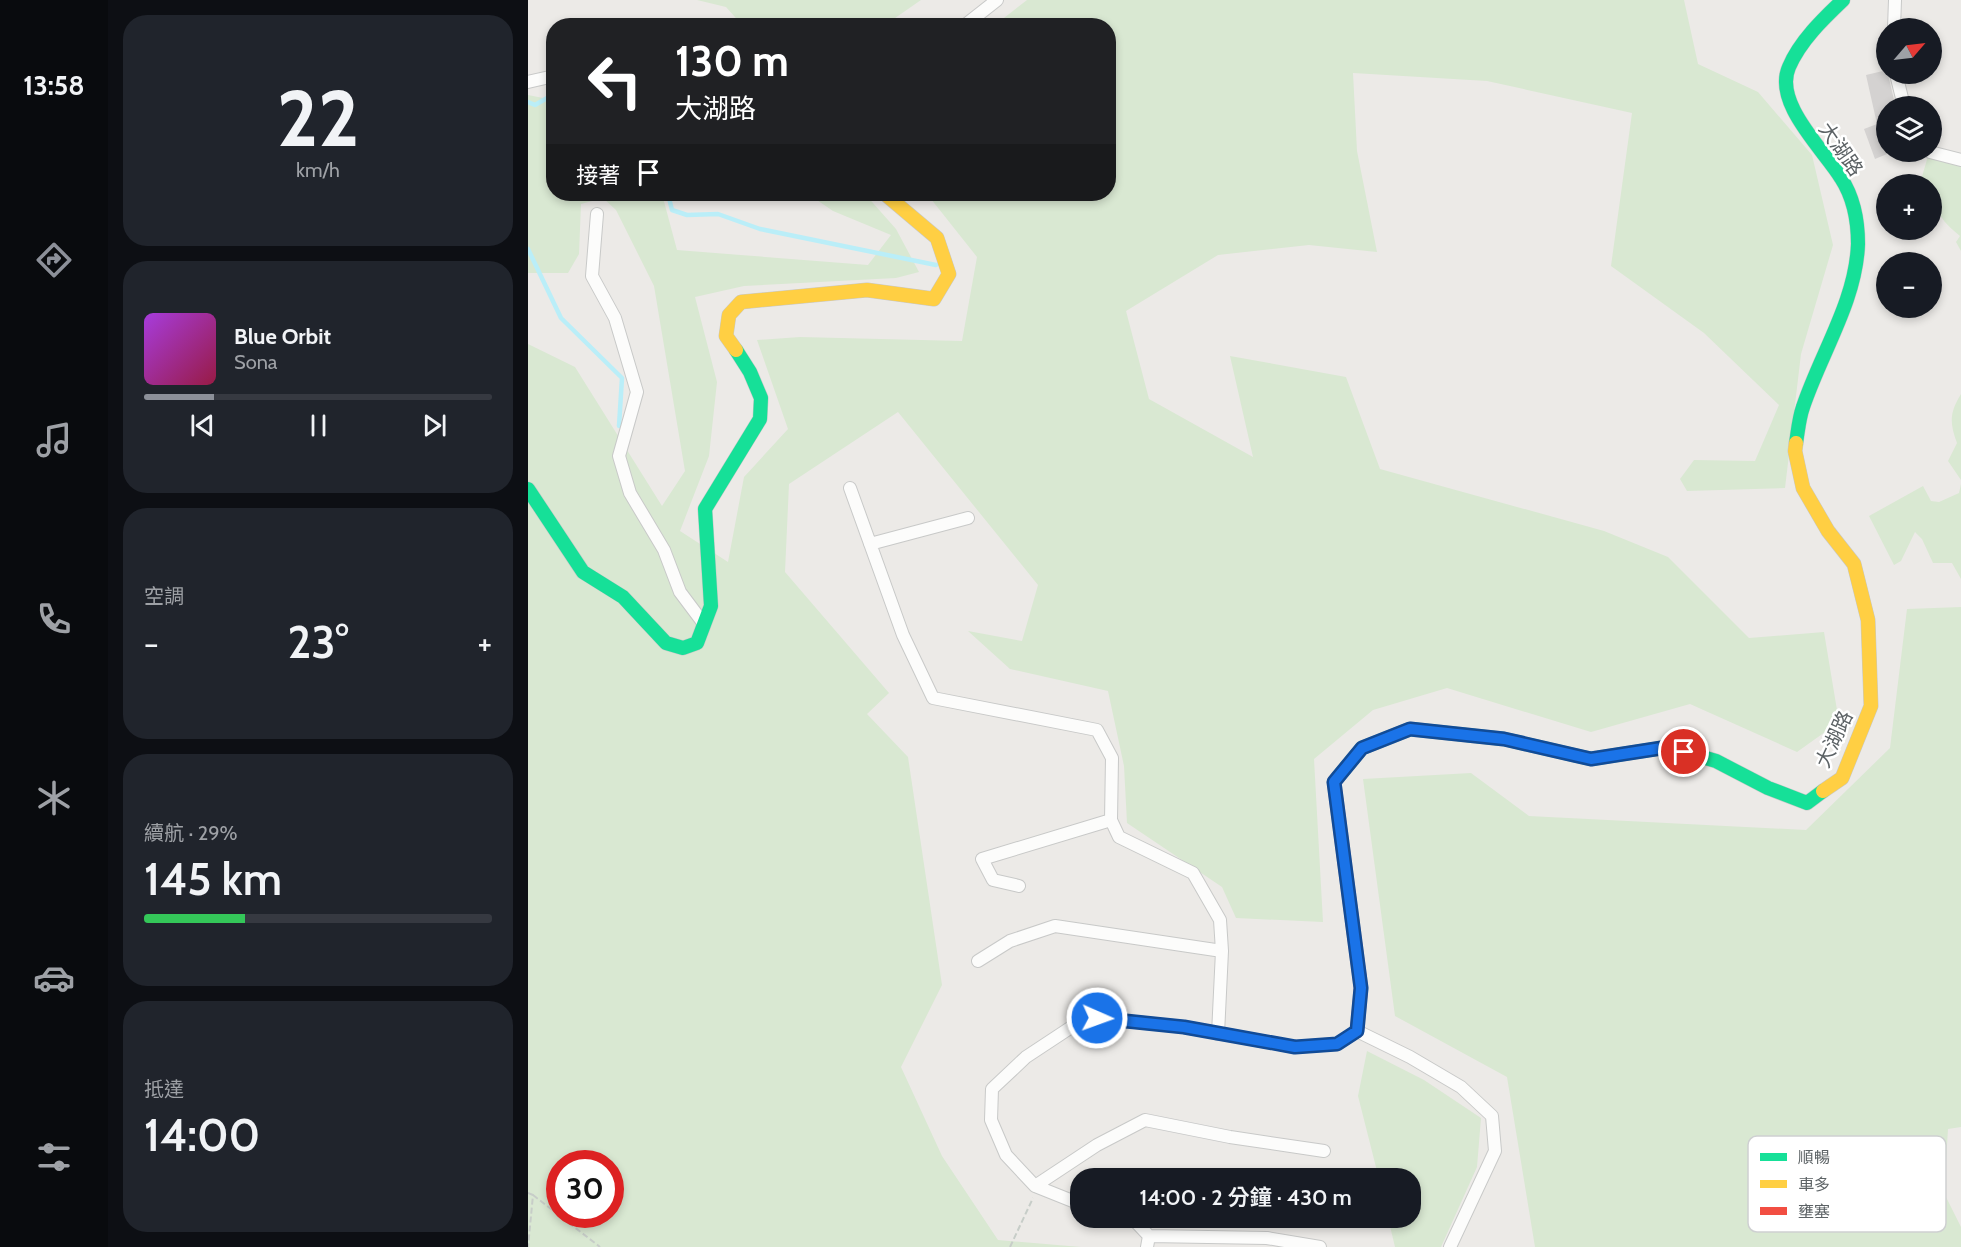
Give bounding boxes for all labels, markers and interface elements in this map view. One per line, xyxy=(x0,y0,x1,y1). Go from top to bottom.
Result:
north arrow xyxy=(1876,18,1942,84)
map controls xyxy=(1876,18,1942,318)
text: 130 m xyxy=(675,35,789,87)
icon: left xyxy=(576,42,654,120)
text: 13:58 xyxy=(23,69,85,102)
text: 22 xyxy=(277,71,359,166)
text: 大湖路 xyxy=(675,92,756,125)
button: layers xyxy=(1876,96,1942,162)
street label: 大湖路 xyxy=(1814,118,1868,180)
icon: arrive xyxy=(632,156,665,189)
text: km/h xyxy=(296,158,340,182)
text: 接著 xyxy=(576,162,620,189)
button: + xyxy=(1876,174,1942,240)
icon: directions xyxy=(33,239,75,281)
button: − xyxy=(1876,252,1942,318)
text: Blue Orbit xyxy=(234,323,331,350)
text: Sona xyxy=(234,350,277,374)
icon: previous xyxy=(186,409,219,442)
icon: pause xyxy=(302,409,335,442)
icon: next xyxy=(418,409,451,442)
icon: music xyxy=(33,419,75,461)
text: 空調 xyxy=(144,584,184,608)
icon: phone xyxy=(33,598,75,640)
text: 23° xyxy=(287,615,349,669)
text: − xyxy=(144,623,159,663)
text: + xyxy=(477,623,492,663)
street label: 大湖路 xyxy=(1810,707,1858,771)
pin xyxy=(1658,726,1709,777)
icon: arrive xyxy=(1667,735,1700,768)
icon: climate xyxy=(33,777,75,819)
text: 續航 · 29% xyxy=(144,821,238,845)
text: 145 km xyxy=(144,852,282,906)
icon: car xyxy=(33,957,75,999)
position arrow xyxy=(1065,986,1129,1050)
text: 抵達 xyxy=(144,1077,184,1101)
text: 14:00 xyxy=(144,1108,260,1162)
icon: filters xyxy=(33,1136,75,1178)
legend xyxy=(1748,1136,1946,1232)
text: 順暢 xyxy=(1798,1148,1830,1167)
speed limit sign: 30 xyxy=(546,1150,624,1228)
text: 車多 xyxy=(1798,1175,1830,1194)
text: 14:00 · 2 分鐘 · 430 m xyxy=(1139,1184,1352,1211)
text: 壅塞 xyxy=(1798,1202,1830,1221)

